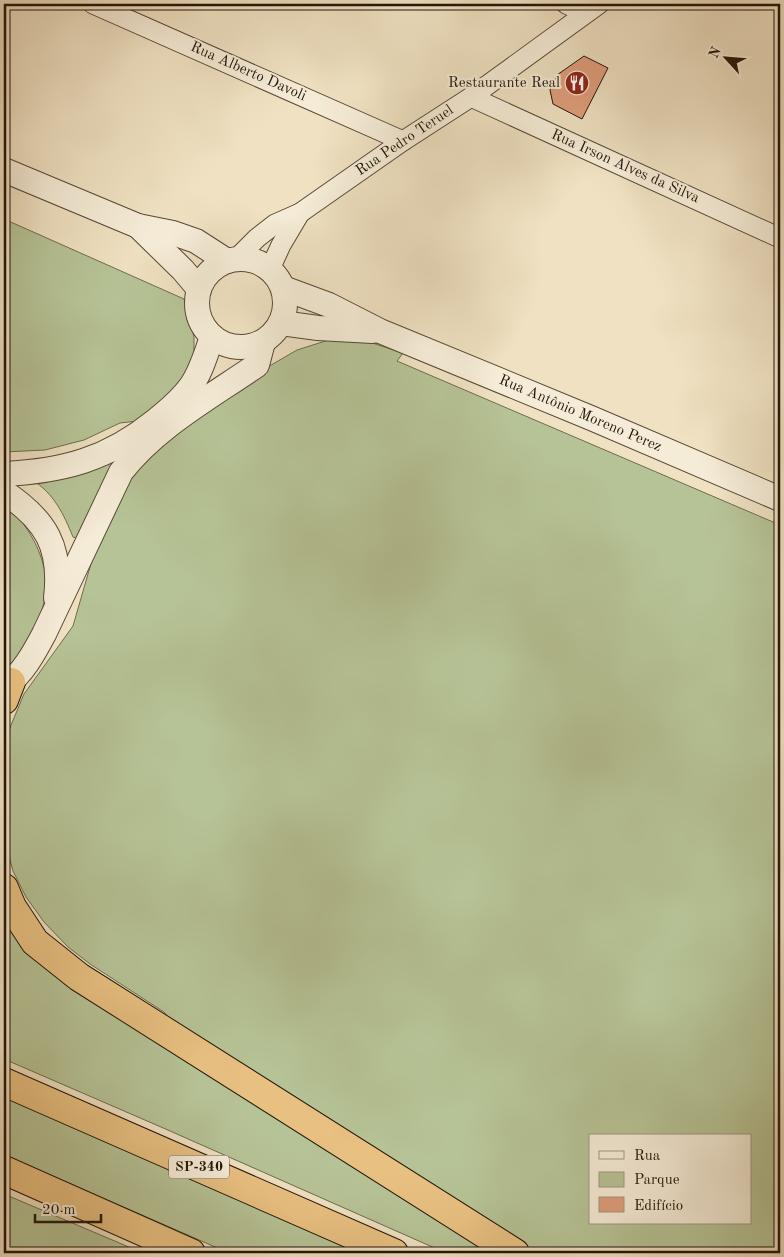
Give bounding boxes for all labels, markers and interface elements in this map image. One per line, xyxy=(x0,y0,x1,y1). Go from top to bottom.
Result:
north arrow xyxy=(702,32,752,82)
street label: Rua Alberto Davoli xyxy=(188,40,308,104)
text: N xyxy=(707,45,724,61)
restaurant icon: Restaurante Real xyxy=(564,70,590,96)
place label: Restaurante Real xyxy=(448,76,560,91)
street label: Rua Pedro Teruel xyxy=(354,103,456,179)
street label: Rua Irson Alves da Silva xyxy=(549,127,702,207)
street label: Rua Antônio Moreno Perez xyxy=(496,373,664,455)
legend xyxy=(589,1134,752,1224)
text: Rua xyxy=(634,1149,661,1164)
road number: SP-340 xyxy=(169,1156,229,1178)
text: Parque xyxy=(634,1173,680,1188)
scale bar xyxy=(35,1192,101,1224)
text: Edifício xyxy=(634,1199,683,1214)
text: 20 m xyxy=(42,1203,76,1218)

